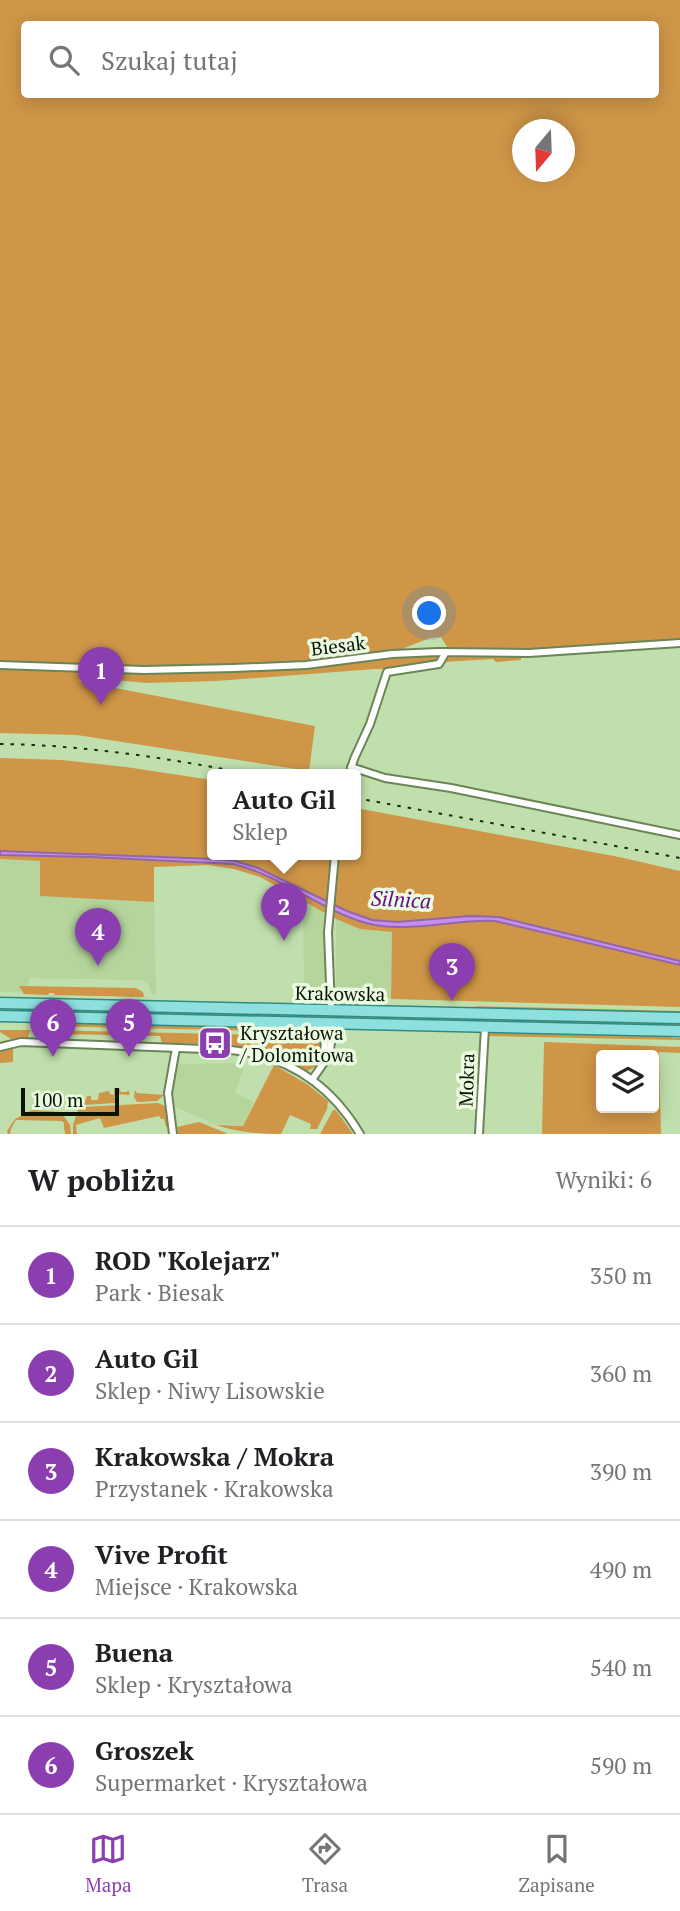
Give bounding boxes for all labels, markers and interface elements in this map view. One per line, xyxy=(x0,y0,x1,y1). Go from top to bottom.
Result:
search box xyxy=(21,21,659,98)
icon: search xyxy=(45,41,83,79)
text: Szukaj tutaj xyxy=(101,43,238,77)
north arrow xyxy=(512,119,575,182)
your location xyxy=(412,596,446,630)
street label: Biesak xyxy=(309,629,367,661)
pin: 1 xyxy=(78,647,124,705)
popup xyxy=(207,769,361,860)
text: Auto Gil xyxy=(232,782,336,816)
text: Sklep xyxy=(232,816,288,847)
pin: 2 xyxy=(261,883,307,941)
water label: Silnica xyxy=(370,883,432,915)
pin: 4 xyxy=(75,908,121,966)
pin: 3 xyxy=(429,943,475,1001)
street label: Krakowska xyxy=(295,980,386,1006)
pin: 6 xyxy=(30,999,76,1057)
pin: 5 xyxy=(106,999,152,1057)
place label: Kryształowa / Dolomitowa xyxy=(239,1020,355,1067)
bus stop icon: Kryształowa / Dolomitowa xyxy=(196,1024,234,1062)
map controls xyxy=(596,1050,659,1113)
button: layers xyxy=(596,1050,659,1113)
street label: Mokra xyxy=(453,1052,479,1107)
scale bar xyxy=(21,1085,119,1117)
text: 100 m xyxy=(32,1087,83,1112)
text: W pobliżu xyxy=(28,1160,175,1200)
text: Wyniki: 6 xyxy=(555,1164,652,1195)
text: ROD "Kolejarz" xyxy=(95,1243,281,1277)
text: 1 xyxy=(45,1260,58,1291)
text: 350 m xyxy=(590,1260,652,1291)
text: Park · Biesak xyxy=(95,1277,224,1308)
text: Auto Gil xyxy=(95,1341,199,1375)
text: 2 xyxy=(45,1358,58,1389)
text: 360 m xyxy=(590,1358,652,1389)
text: Sklep · Niwy Lisowskie xyxy=(95,1375,325,1406)
text: Krakowska / Mokra xyxy=(95,1439,334,1473)
text: 3 xyxy=(45,1456,58,1487)
text: 390 m xyxy=(590,1456,652,1487)
text: Przystanek · Krakowska xyxy=(95,1473,334,1504)
text: Vive Profit xyxy=(95,1537,228,1571)
text: 4 xyxy=(45,1554,58,1585)
text: 490 m xyxy=(590,1554,652,1585)
text: Miejsce · Krakowska xyxy=(95,1571,298,1602)
text: Buena xyxy=(95,1635,173,1669)
text: 5 xyxy=(45,1652,58,1683)
text: 540 m xyxy=(590,1652,652,1683)
text: Sklep · Kryształowa xyxy=(95,1669,293,1700)
text: Groszek xyxy=(95,1733,194,1767)
text: 6 xyxy=(45,1750,58,1781)
text: 590 m xyxy=(590,1750,652,1781)
text: Supermarket · Kryształowa xyxy=(95,1767,368,1798)
tab: Mapa xyxy=(85,1830,132,1897)
tab: Trasa xyxy=(302,1830,348,1897)
tab: Zapisane xyxy=(518,1830,595,1897)

